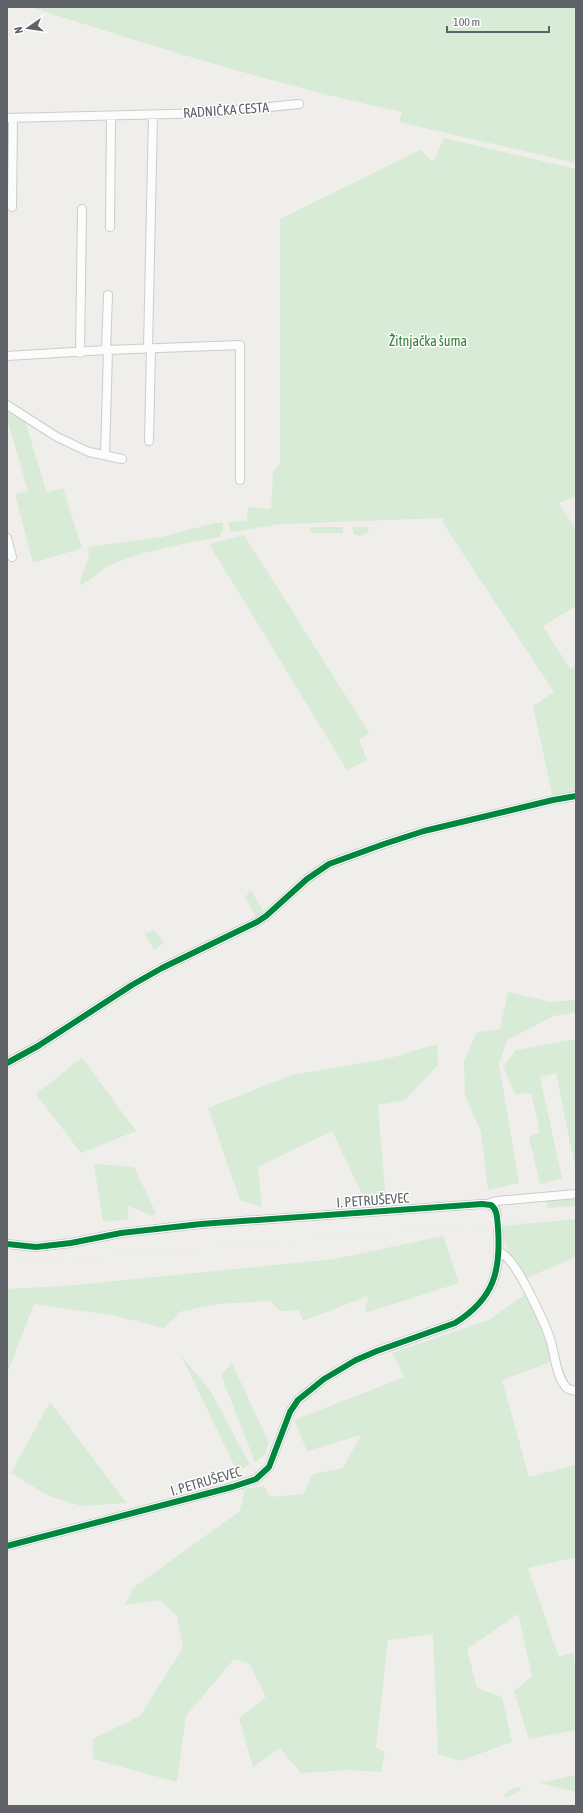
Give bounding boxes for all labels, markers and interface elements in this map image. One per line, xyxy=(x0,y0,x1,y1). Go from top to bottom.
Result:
north arrow xyxy=(8,8,48,48)
scale bar xyxy=(447,8,549,34)
text: 100 m xyxy=(453,15,480,29)
text: N xyxy=(12,26,25,35)
street label: RADNIČKA CESTA xyxy=(182,98,270,121)
park label: Žitnjačka šuma xyxy=(389,333,467,349)
street label: I. PETRUŠEVEC xyxy=(336,1189,411,1211)
street label: I. PETRUŠEVEC xyxy=(169,1463,244,1499)

